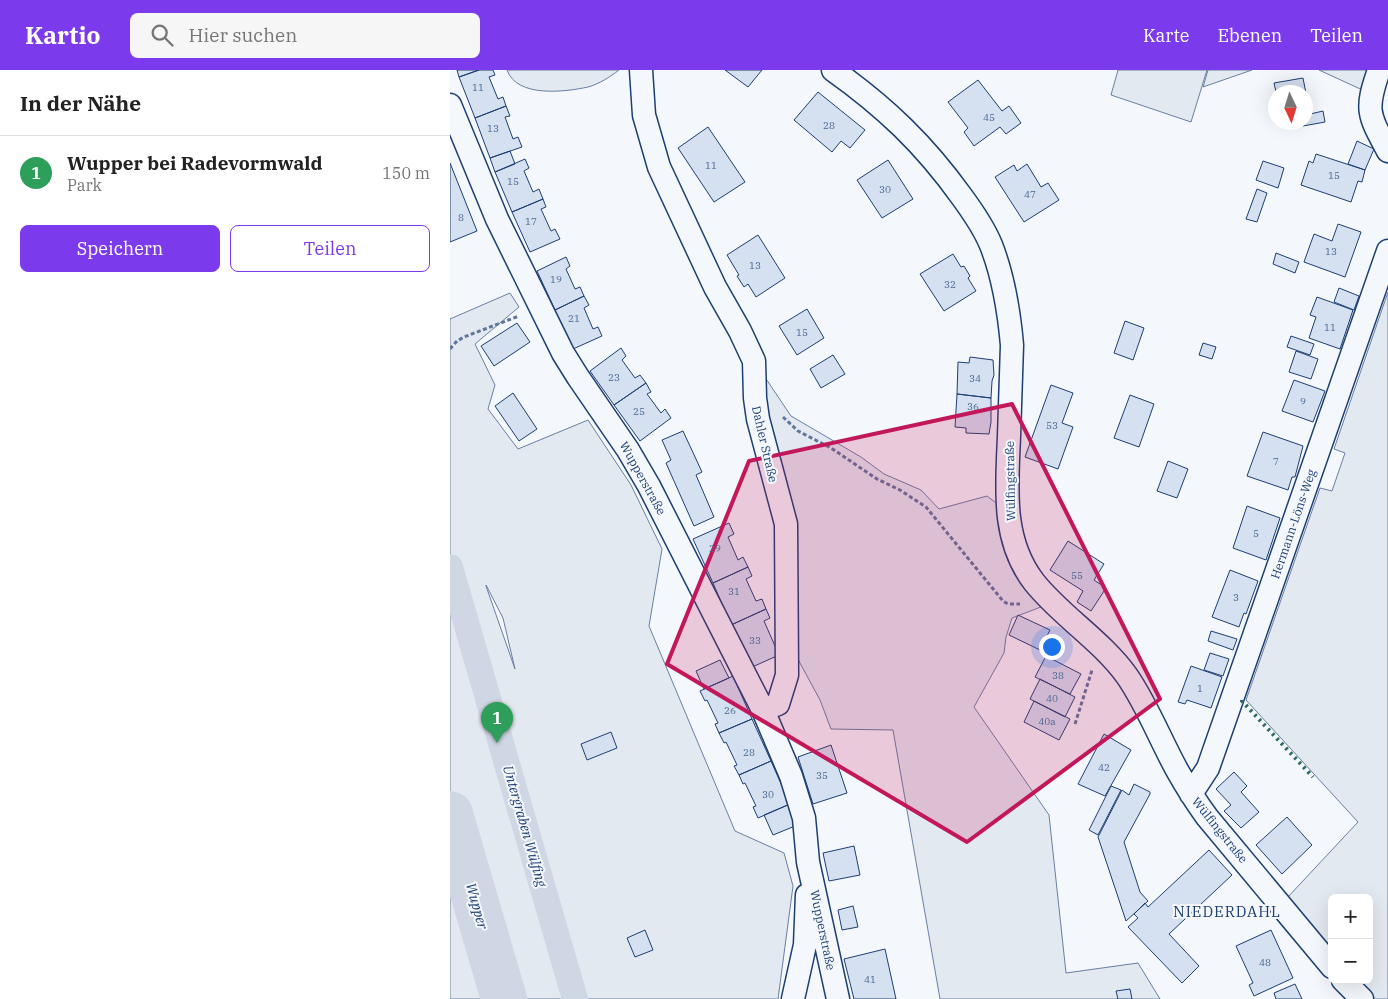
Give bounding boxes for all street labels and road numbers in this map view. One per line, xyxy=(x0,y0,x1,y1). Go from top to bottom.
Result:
street label: Dahler Straße xyxy=(749,404,781,484)
street label: Wupperstraße xyxy=(617,439,669,517)
street label: Wülfingstraße xyxy=(1002,441,1018,521)
street label: Hermann-Löns-Weg xyxy=(1267,467,1319,581)
street label: Wülfingstraße xyxy=(1189,794,1251,866)
street label: Wupperstraße xyxy=(807,889,839,971)

